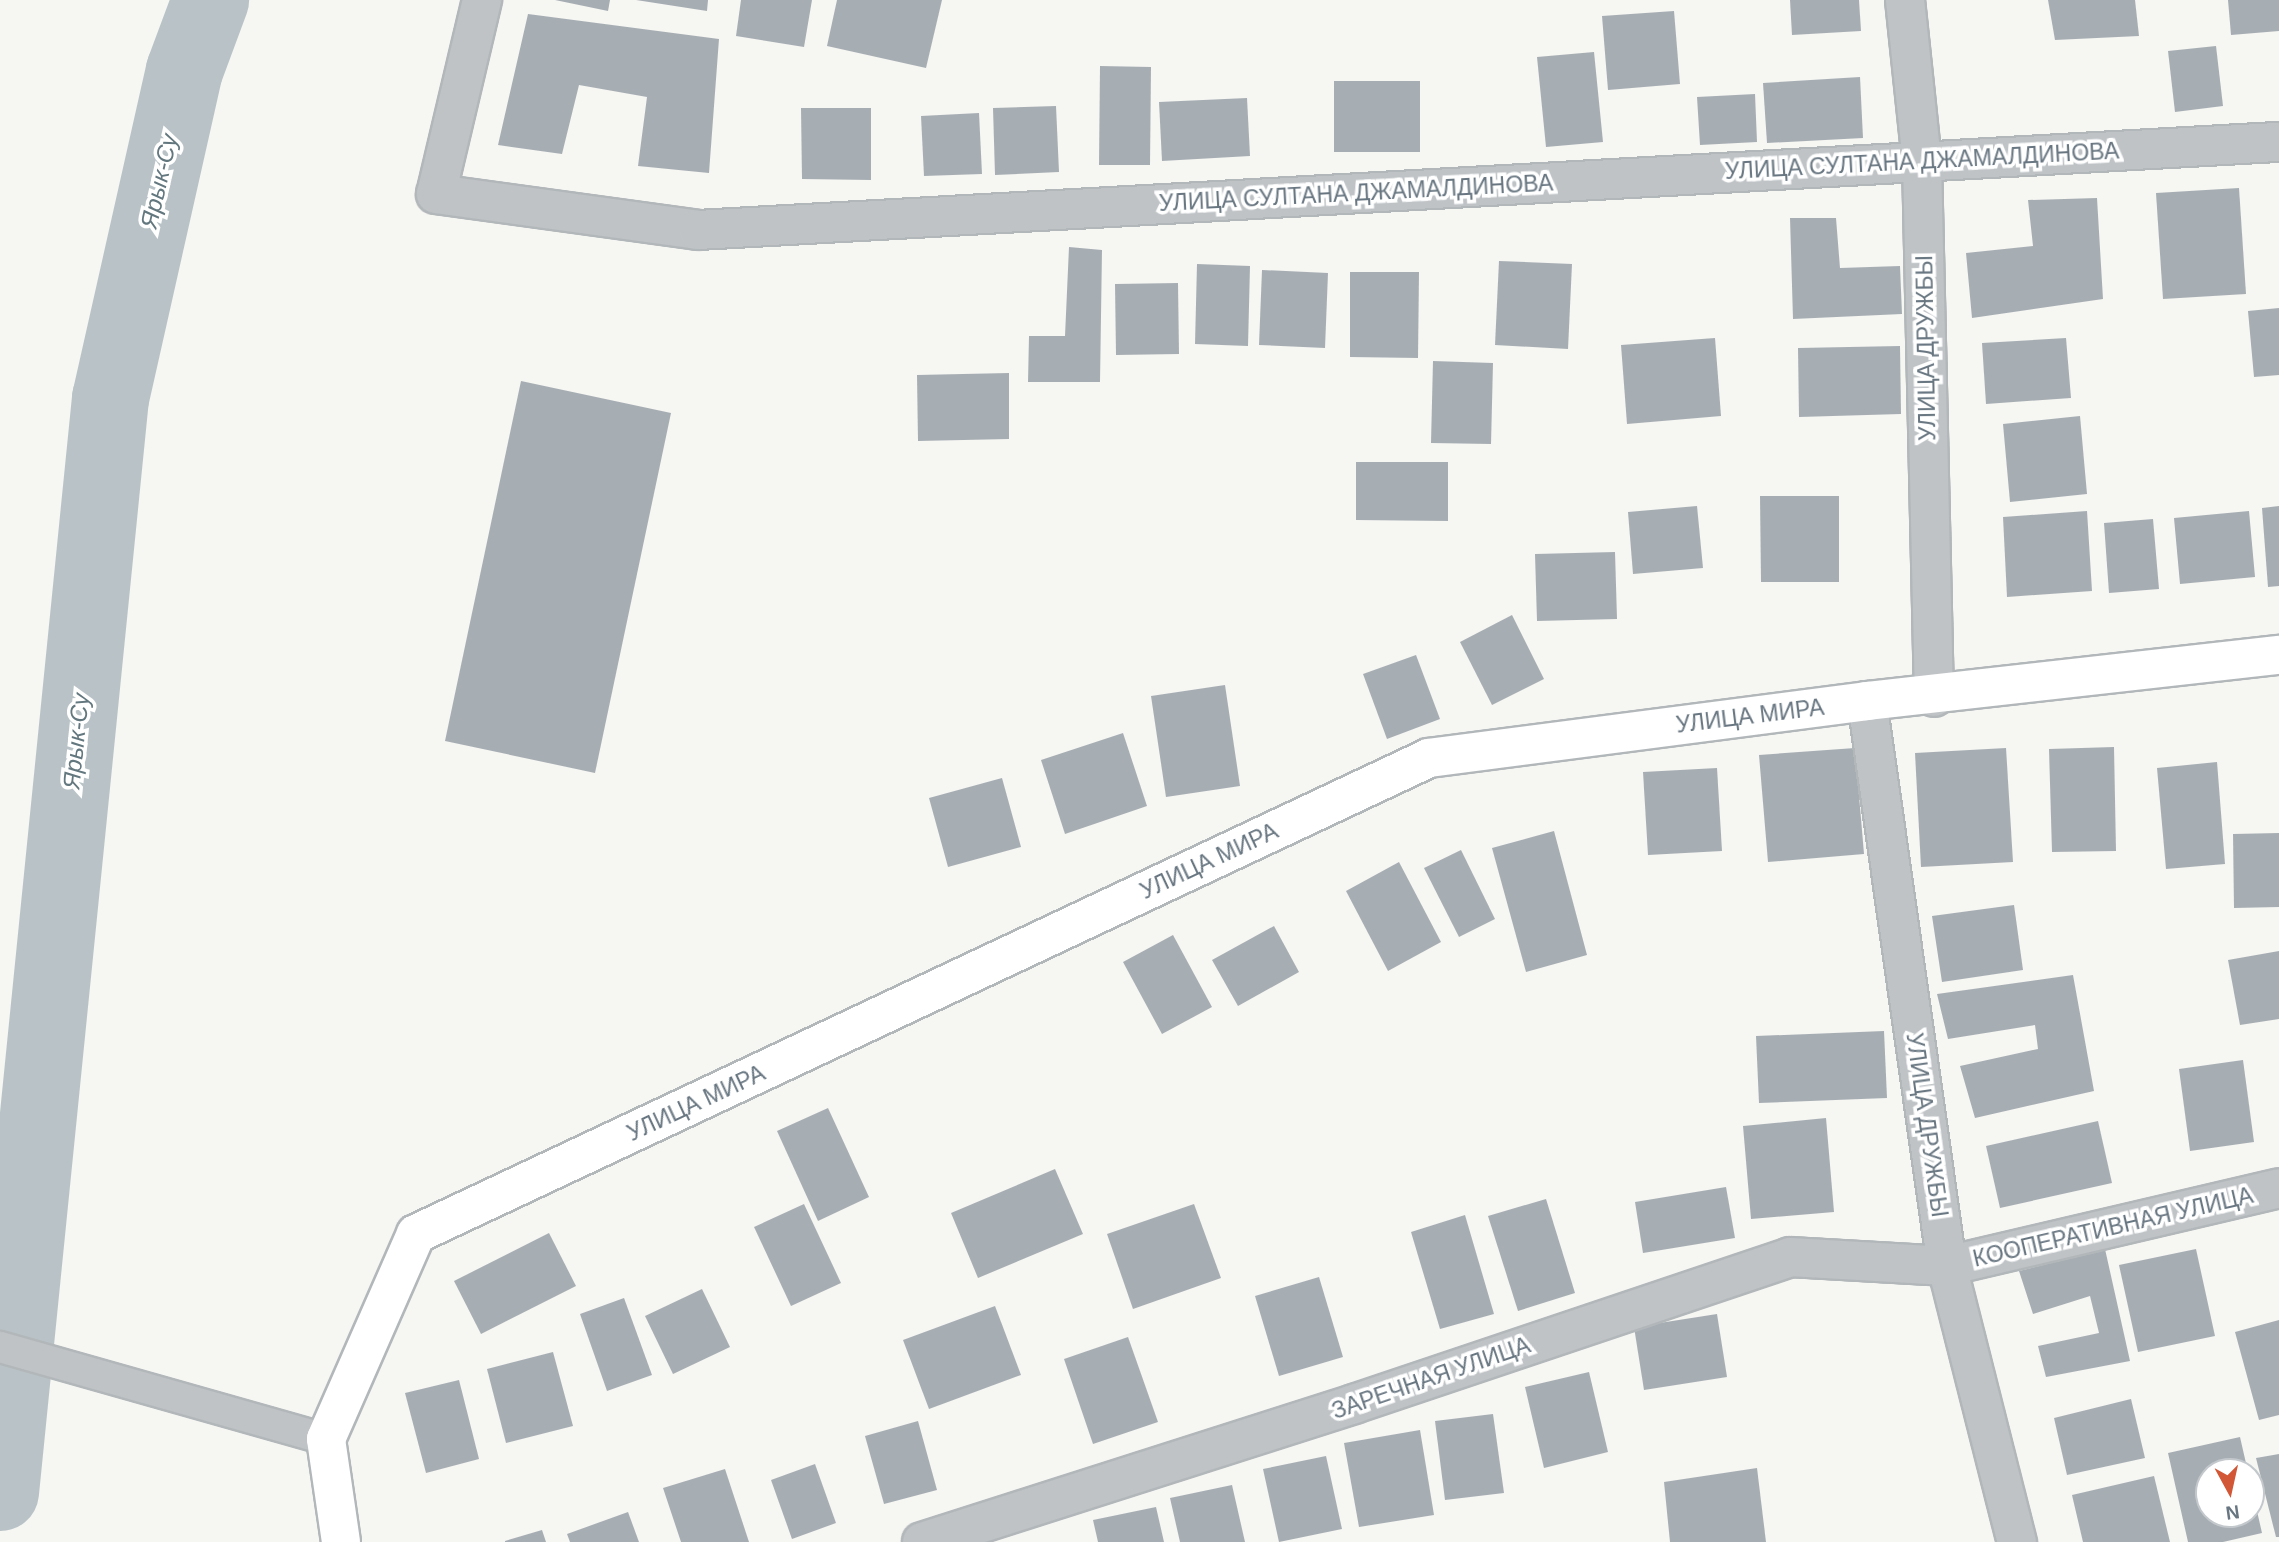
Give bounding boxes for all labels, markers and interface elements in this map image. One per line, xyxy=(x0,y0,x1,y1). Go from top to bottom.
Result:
water label: Ярык-Су xyxy=(134,131,184,231)
street label: УЛИЦА СУЛТАНА ДЖАМАЛДИНОВА xyxy=(1724,137,2120,185)
street label: УЛИЦА СУЛТАНА ДЖАМАЛДИНОВА xyxy=(1158,169,1554,217)
street label: УЛИЦА ДРУЖБЫ xyxy=(1911,255,1941,441)
water label: Ярык-Су xyxy=(57,692,95,790)
street label: УЛИЦА МИРА xyxy=(1674,693,1826,739)
street label: УЛИЦА МИРА xyxy=(1136,817,1282,905)
street label: УЛИЦА ДРУЖБЫ xyxy=(1900,1031,1954,1219)
street label: УЛИЦА МИРА xyxy=(623,1059,769,1147)
street label: КООПЕРАТИВНАЯ УЛИЦА xyxy=(1970,1181,2256,1273)
street label: ЗАРЕЧНАЯ УЛИЦА xyxy=(1328,1331,1534,1425)
north arrow xyxy=(2195,1458,2265,1528)
text: N xyxy=(2224,1501,2241,1524)

